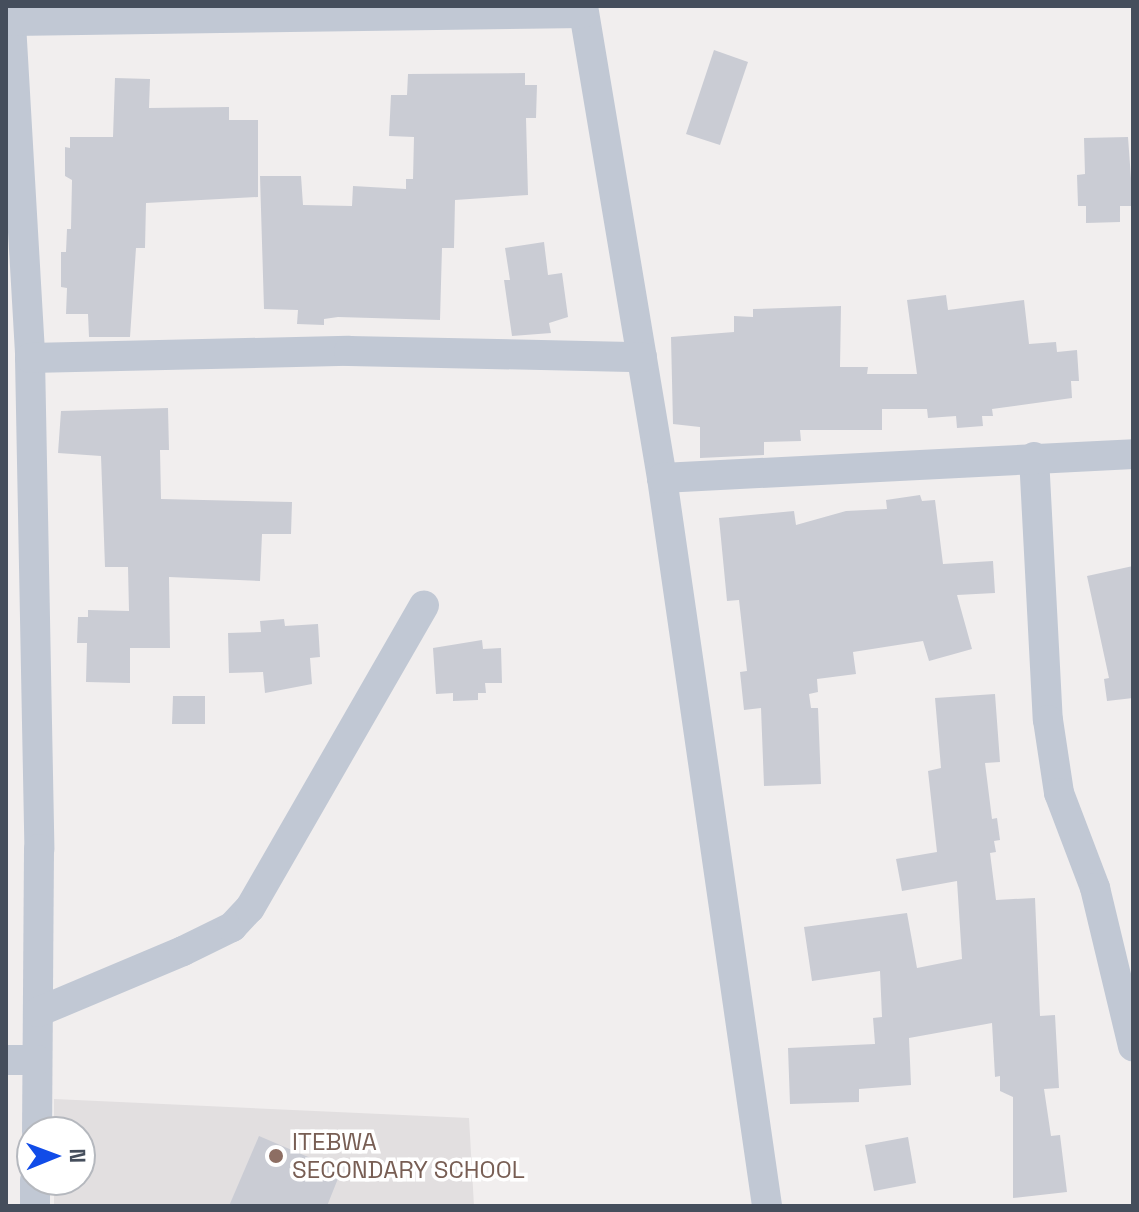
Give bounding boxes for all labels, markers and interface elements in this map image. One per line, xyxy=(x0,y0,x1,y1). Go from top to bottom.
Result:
north arrow xyxy=(16,1116,96,1196)
place label: ITEBWA SECONDARY SCHOOL xyxy=(292,1128,525,1184)
marker: ITEBWA SECONDARY SCHOOL xyxy=(267,1147,285,1165)
text: N xyxy=(64,1148,92,1163)

